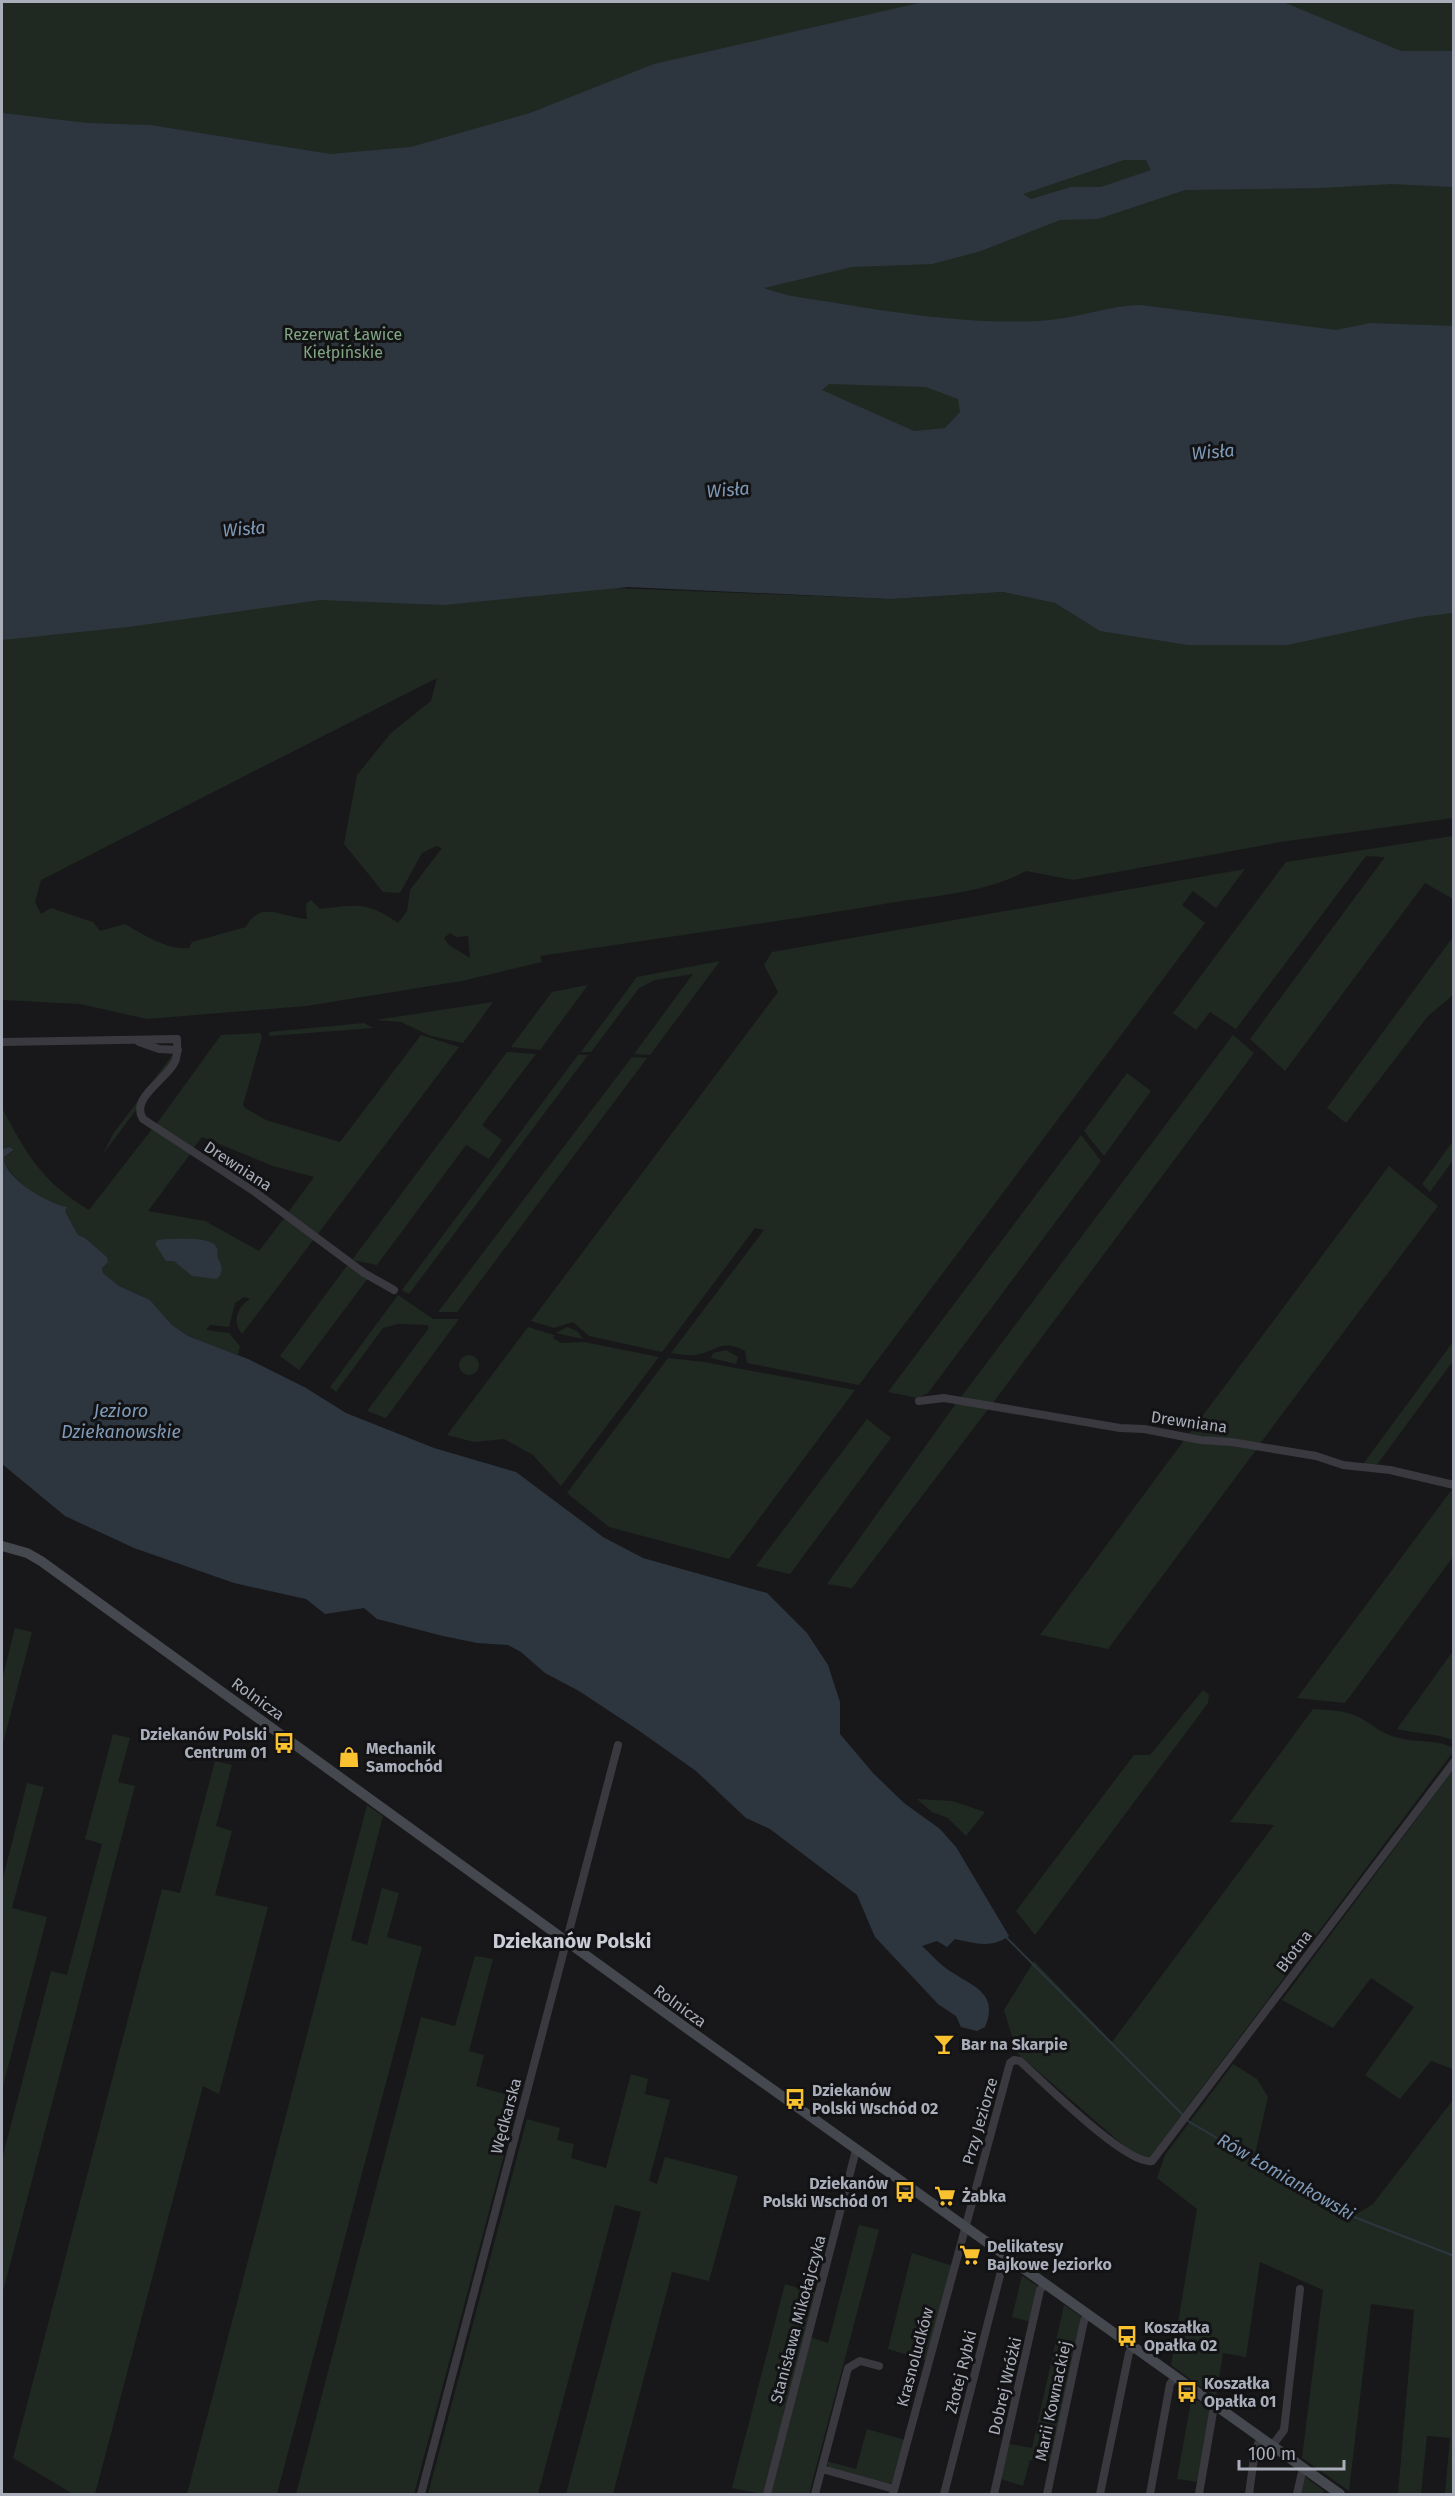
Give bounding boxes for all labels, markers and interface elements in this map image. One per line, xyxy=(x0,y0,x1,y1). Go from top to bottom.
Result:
park label: Rezerwat Ławice Kiełpińskie xyxy=(284,325,402,362)
water label: Wisła xyxy=(1190,439,1236,465)
water label: Wisła xyxy=(705,477,751,503)
water label: Wisła xyxy=(221,516,267,542)
street label: Drewniana xyxy=(201,1137,275,1195)
water label: Jezioro Dziekanowskie xyxy=(61,1400,181,1443)
street label: Drewniana xyxy=(1150,1407,1228,1437)
street label: Rolnicza xyxy=(228,1674,288,1724)
place label: Dziekanów Polski Centrum 01 xyxy=(140,1725,267,1762)
bus stop icon: Dziekanów Polski Centrum 01 xyxy=(272,1731,296,1755)
place label: Mechanik Samochód xyxy=(366,1739,443,1776)
shop icon: Mechanik Samochód xyxy=(337,1745,361,1769)
street label: Błotna xyxy=(1272,1926,1316,1976)
district label: Dziekanów Polski xyxy=(493,1929,651,1953)
street label: Rolnicza xyxy=(650,1981,710,2031)
bar icon: Bar na Skarpie xyxy=(932,2032,956,2056)
place label: Bar na Skarpie xyxy=(961,2035,1068,2054)
street label: Przy Jeziorze xyxy=(958,2075,1002,2167)
street label: Wędkarska xyxy=(487,2076,525,2156)
place label: Dziekanów Polski Wschód 02 xyxy=(812,2081,938,2118)
bus stop icon: Dziekanów Polski Wschód 02 xyxy=(783,2087,807,2111)
water label: Rów Łomiankowski xyxy=(1214,2129,1358,2225)
place label: Dziekanów Polski Wschód 01 xyxy=(763,2174,888,2211)
bus stop icon: Dziekanów Polski Wschód 01 xyxy=(893,2180,917,2204)
supermarket icon: Żabka xyxy=(933,2184,957,2208)
place label: Żabka xyxy=(962,2187,1006,2206)
street label: Stanisława Mikołajczyka xyxy=(766,2233,830,2405)
place label: Delikatesy Bajkowe Jeziorko xyxy=(987,2237,1112,2274)
supermarket icon: Delikatesy Bajkowe Jeziorko xyxy=(958,2243,982,2267)
street label: Krasnoludków xyxy=(893,2305,938,2409)
place label: Koszałka Opałka 02 xyxy=(1144,2318,1217,2355)
bus stop icon: Koszałka Opałka 02 xyxy=(1115,2324,1139,2348)
street label: Złotej Rybki xyxy=(942,2328,980,2416)
street label: Dobrej Wróżki xyxy=(984,2335,1026,2437)
street label: Marii Kownackiej xyxy=(1031,2339,1075,2463)
place label: Koszałka Opałka 01 xyxy=(1204,2374,1276,2411)
bus stop icon: Koszałka Opałka 01 xyxy=(1175,2380,1199,2404)
scale bar xyxy=(1239,2433,1344,2471)
text: 100 m xyxy=(1248,2443,1296,2465)

